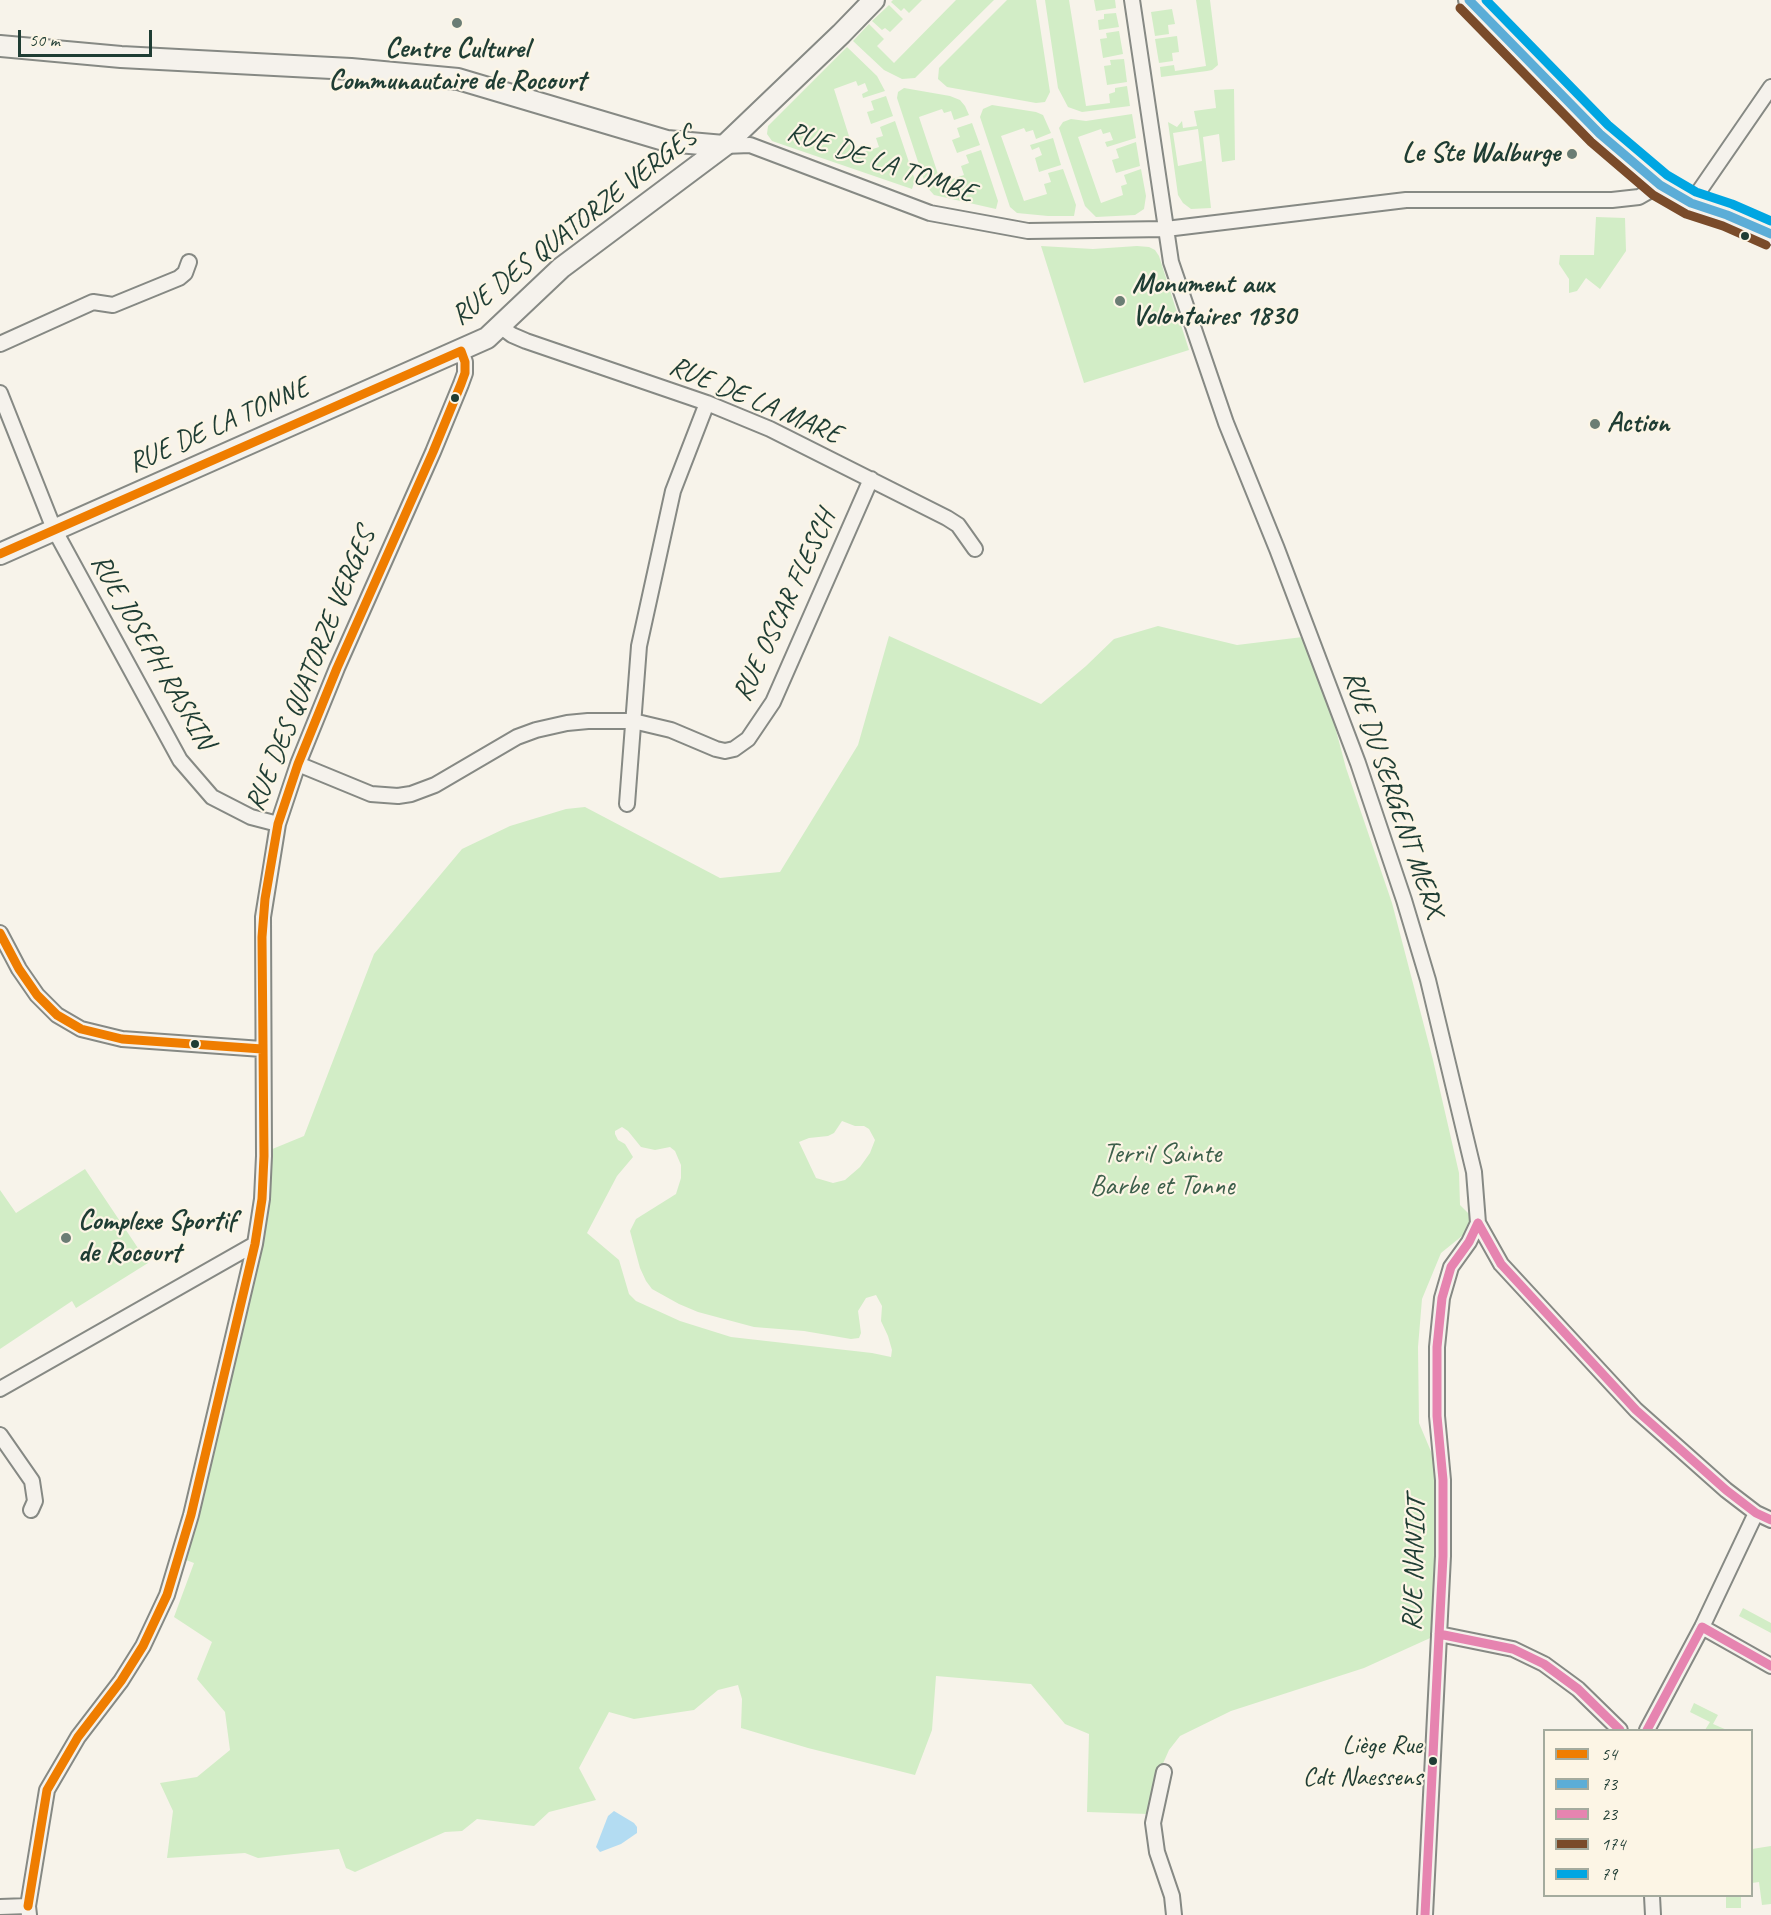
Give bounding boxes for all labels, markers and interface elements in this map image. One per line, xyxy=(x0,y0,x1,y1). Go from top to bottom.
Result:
marker: Centre Culturel Communautaire de Rocourt xyxy=(450,16,464,30)
scale bar xyxy=(21,18,154,56)
text: 50 m xyxy=(29,29,60,51)
place label: Centre Culturel Communautaire de Rocourt xyxy=(329,33,585,99)
street label: RUE DE LA TOMBE xyxy=(783,115,979,211)
street label: RUE DES QUATORZE VERGES xyxy=(445,121,703,333)
place label: Le Ste Walburge xyxy=(1402,137,1560,171)
marker: Le Ste Walburge xyxy=(1565,147,1579,161)
unlabelled marker xyxy=(1739,230,1751,242)
place label: Monument aux Volontaires 1830 xyxy=(1132,268,1296,334)
marker: Monument aux Volontaires 1830 xyxy=(1113,294,1127,308)
street label: RUE DE LA MARE xyxy=(664,350,846,452)
street label: RUE DE LA TONNE xyxy=(124,371,314,481)
unlabelled marker xyxy=(449,392,461,404)
place label: Action xyxy=(1607,407,1669,441)
marker: Action xyxy=(1588,417,1602,431)
street label: RUE OSCAR FLESCH xyxy=(726,505,844,707)
street label: RUE DES QUATORZE VERGES xyxy=(239,524,383,816)
street label: RUE JOSEPH RASKIN xyxy=(83,549,221,755)
street label: RUE DU SERGENT MERX xyxy=(1335,667,1451,921)
unlabelled marker xyxy=(189,1038,201,1050)
park label: Terril Sainte Barbe et Tonne xyxy=(1090,1138,1234,1204)
place label: Complexe Sportif de Rocourt xyxy=(78,1205,236,1271)
marker: Complexe Sportif de Rocourt xyxy=(59,1231,73,1245)
street label: RUE NANIOT xyxy=(1396,1496,1434,1632)
legend xyxy=(1543,1729,1753,1897)
place label: Liège Rue Cdt Naessens xyxy=(1303,1730,1422,1792)
text: 54 xyxy=(1601,1743,1617,1765)
marker: Liège Rue Cdt Naessens xyxy=(1427,1755,1439,1767)
text: 73 xyxy=(1601,1773,1617,1795)
text: 23 xyxy=(1601,1803,1617,1825)
text: 174 xyxy=(1601,1833,1625,1855)
text: 79 xyxy=(1601,1863,1617,1885)

